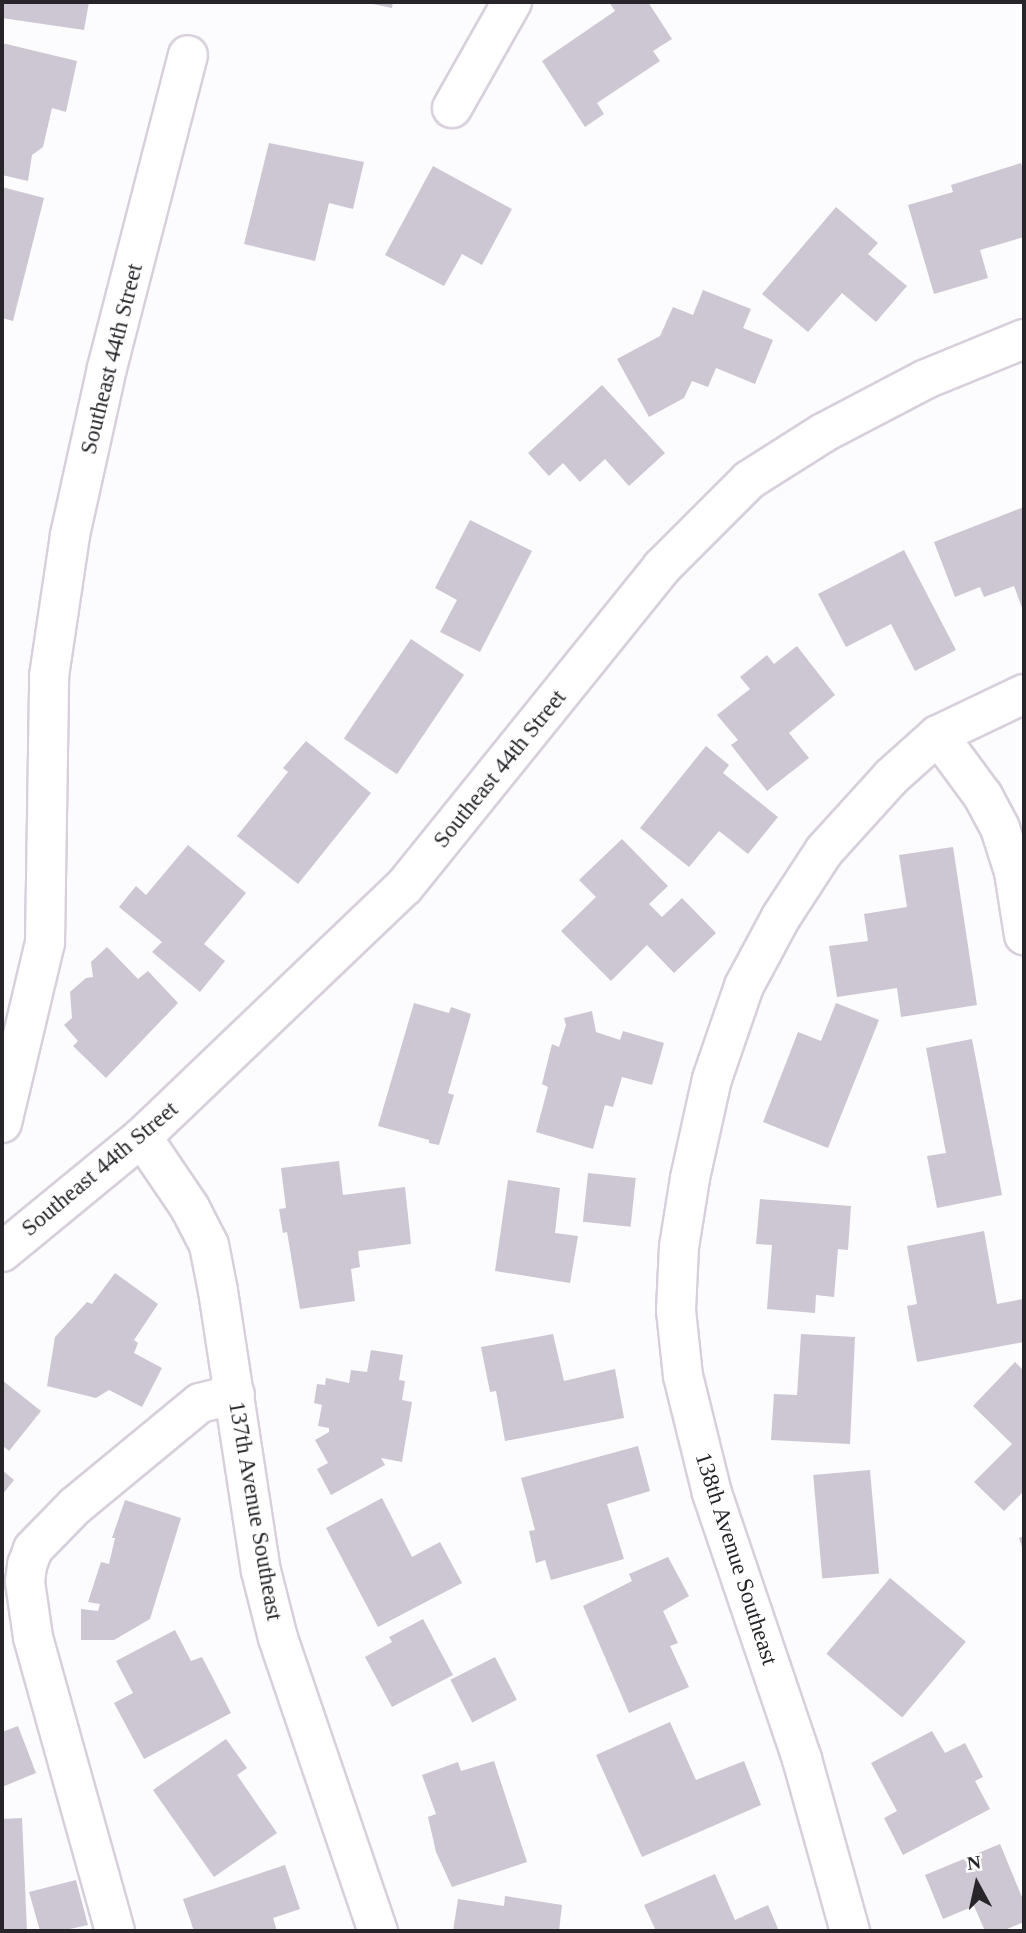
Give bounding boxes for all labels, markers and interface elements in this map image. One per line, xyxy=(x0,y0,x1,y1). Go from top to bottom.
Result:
street label: Southeast 44th Street xyxy=(75,261,149,457)
street label: Southeast 44th Street xyxy=(428,684,572,854)
street label: Southeast 44th Street xyxy=(16,1096,184,1242)
street label: 137th Avenue Southeast xyxy=(222,1399,288,1623)
street label: 138th Avenue Southeast xyxy=(688,1449,784,1669)
north arrow xyxy=(942,1849,1012,1919)
text: N xyxy=(966,1851,982,1874)

